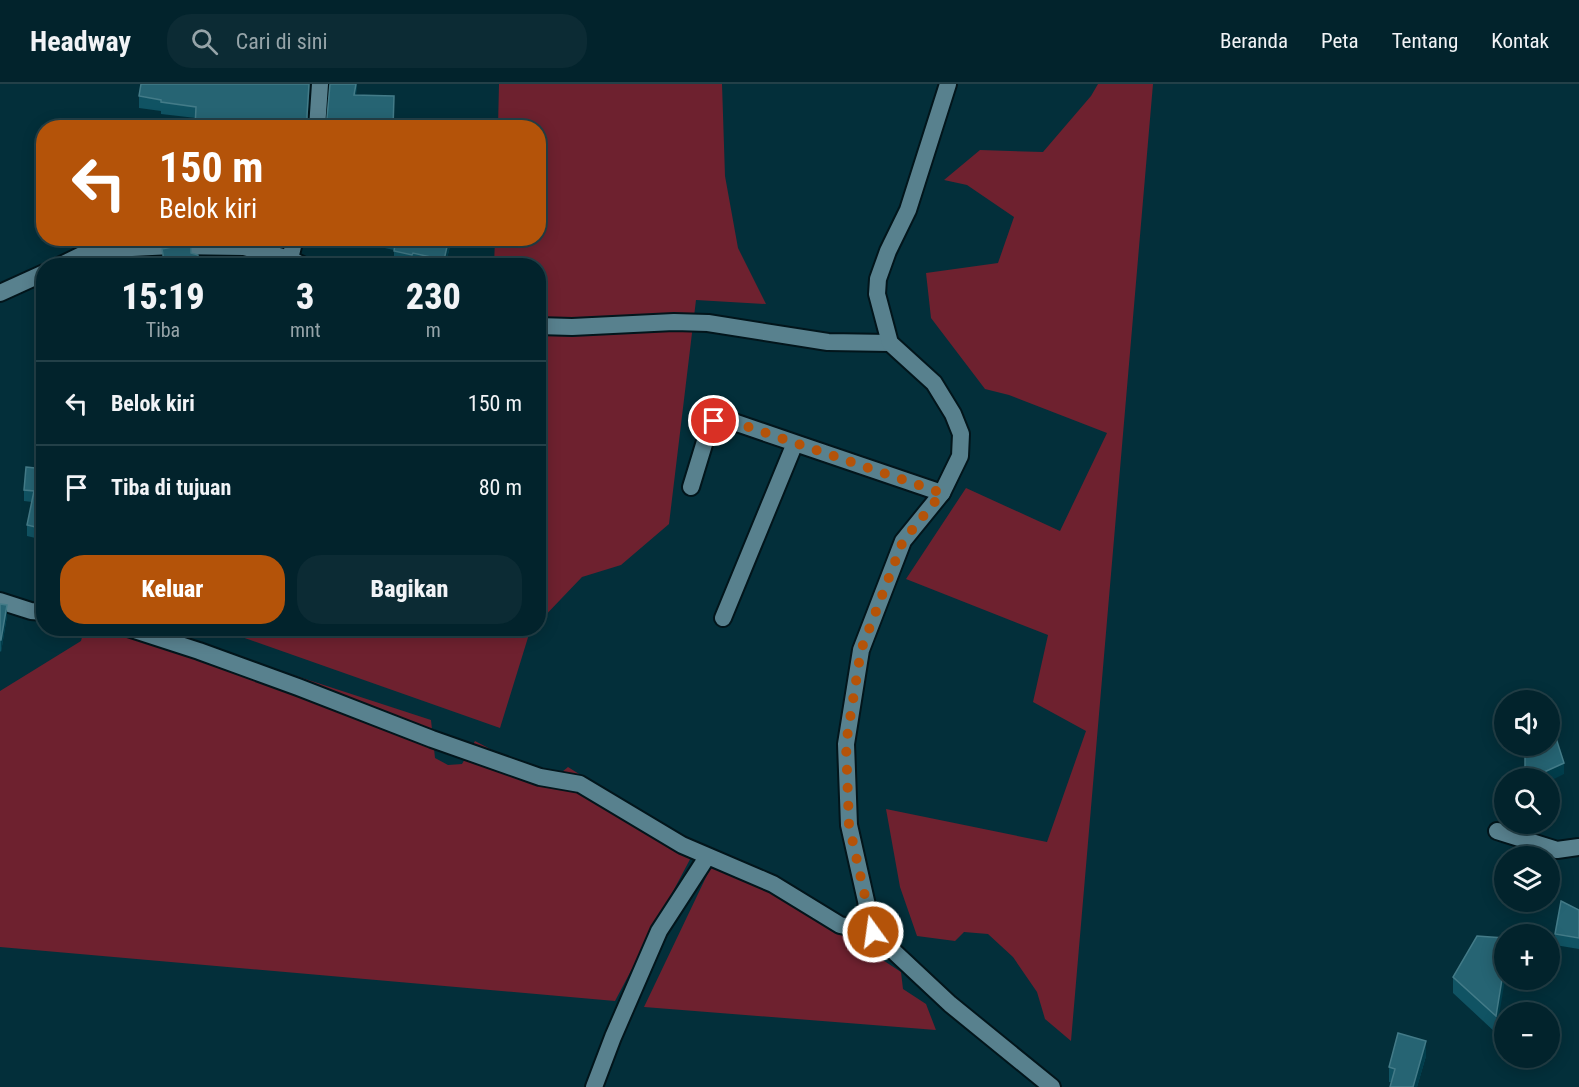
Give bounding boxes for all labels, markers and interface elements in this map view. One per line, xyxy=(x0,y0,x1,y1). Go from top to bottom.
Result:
search box xyxy=(167,14,587,68)
text: Headway xyxy=(30,25,131,58)
icon: search xyxy=(188,25,221,58)
text: Cari di sini xyxy=(236,29,327,54)
text: Beranda xyxy=(1220,29,1288,53)
text: Peta xyxy=(1321,29,1359,53)
text: Tentang xyxy=(1392,29,1458,53)
text: Kontak xyxy=(1491,29,1549,53)
text: 150 m xyxy=(159,143,264,192)
icon: left xyxy=(60,144,138,222)
text: Belok kiri xyxy=(159,193,257,225)
text: 15:19 xyxy=(121,276,205,318)
text: 3 xyxy=(296,276,314,318)
text: 230 xyxy=(406,276,461,318)
text: Tiba xyxy=(146,318,180,342)
text: mnt xyxy=(290,318,321,342)
text: m xyxy=(426,318,441,342)
icon: left xyxy=(60,387,93,420)
text: Belok kiri xyxy=(111,391,195,416)
text: 150 m xyxy=(468,391,522,416)
pin xyxy=(688,395,739,446)
icon: arrive xyxy=(697,404,730,437)
icon: arrive xyxy=(60,471,93,504)
text: Tiba di tujuan xyxy=(111,475,231,500)
text: 80 m xyxy=(479,475,522,500)
button: Keluar xyxy=(60,555,285,624)
button: Bagikan xyxy=(297,555,522,624)
map controls xyxy=(1494,690,1560,1068)
button: sound xyxy=(1494,690,1560,756)
button: search xyxy=(1494,768,1560,834)
button: layers xyxy=(1494,846,1560,912)
position arrow xyxy=(841,900,905,964)
button: + xyxy=(1494,924,1560,990)
button: − xyxy=(1494,1002,1560,1068)

